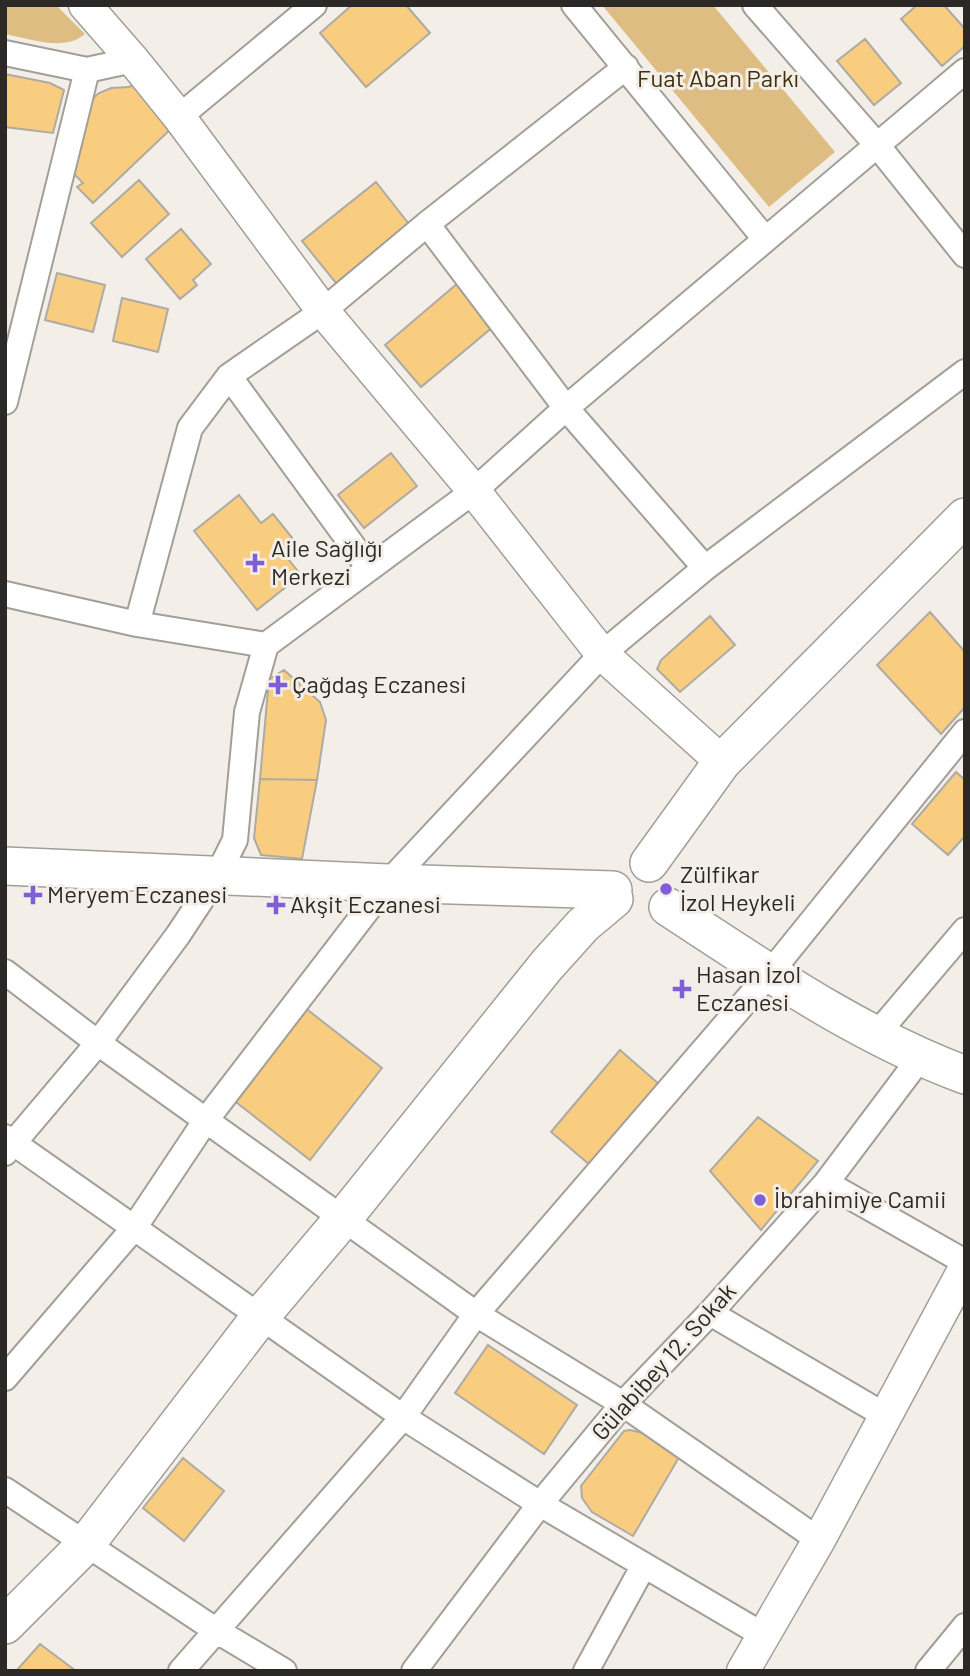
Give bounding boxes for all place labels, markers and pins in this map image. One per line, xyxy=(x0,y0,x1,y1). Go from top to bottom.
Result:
place label: Aile Sağlığı Merkezi xyxy=(271,533,382,590)
marker: Aile Sağlığı Merkezi xyxy=(245,553,265,573)
place label: Çağdaş Eczanesi xyxy=(292,669,466,698)
marker: Çağdaş Eczanesi xyxy=(270,677,286,693)
place label: Zülfikar İzol Heykeli xyxy=(680,859,796,916)
place label: Meryem Eczanesi xyxy=(47,879,227,908)
marker: Zülfikar İzol Heykeli xyxy=(658,881,674,897)
marker: Meryem Eczanesi xyxy=(25,887,41,903)
place label: Akşit Eczanesi xyxy=(290,889,441,918)
marker: Akşit Eczanesi xyxy=(268,897,284,913)
place label: Hasan İzol Eczanesi xyxy=(696,959,801,1016)
marker: Hasan İzol Eczanesi xyxy=(674,981,690,997)
place label: İbrahimiye Camii xyxy=(774,1184,946,1213)
marker: İbrahimiye Camii xyxy=(752,1192,768,1208)

